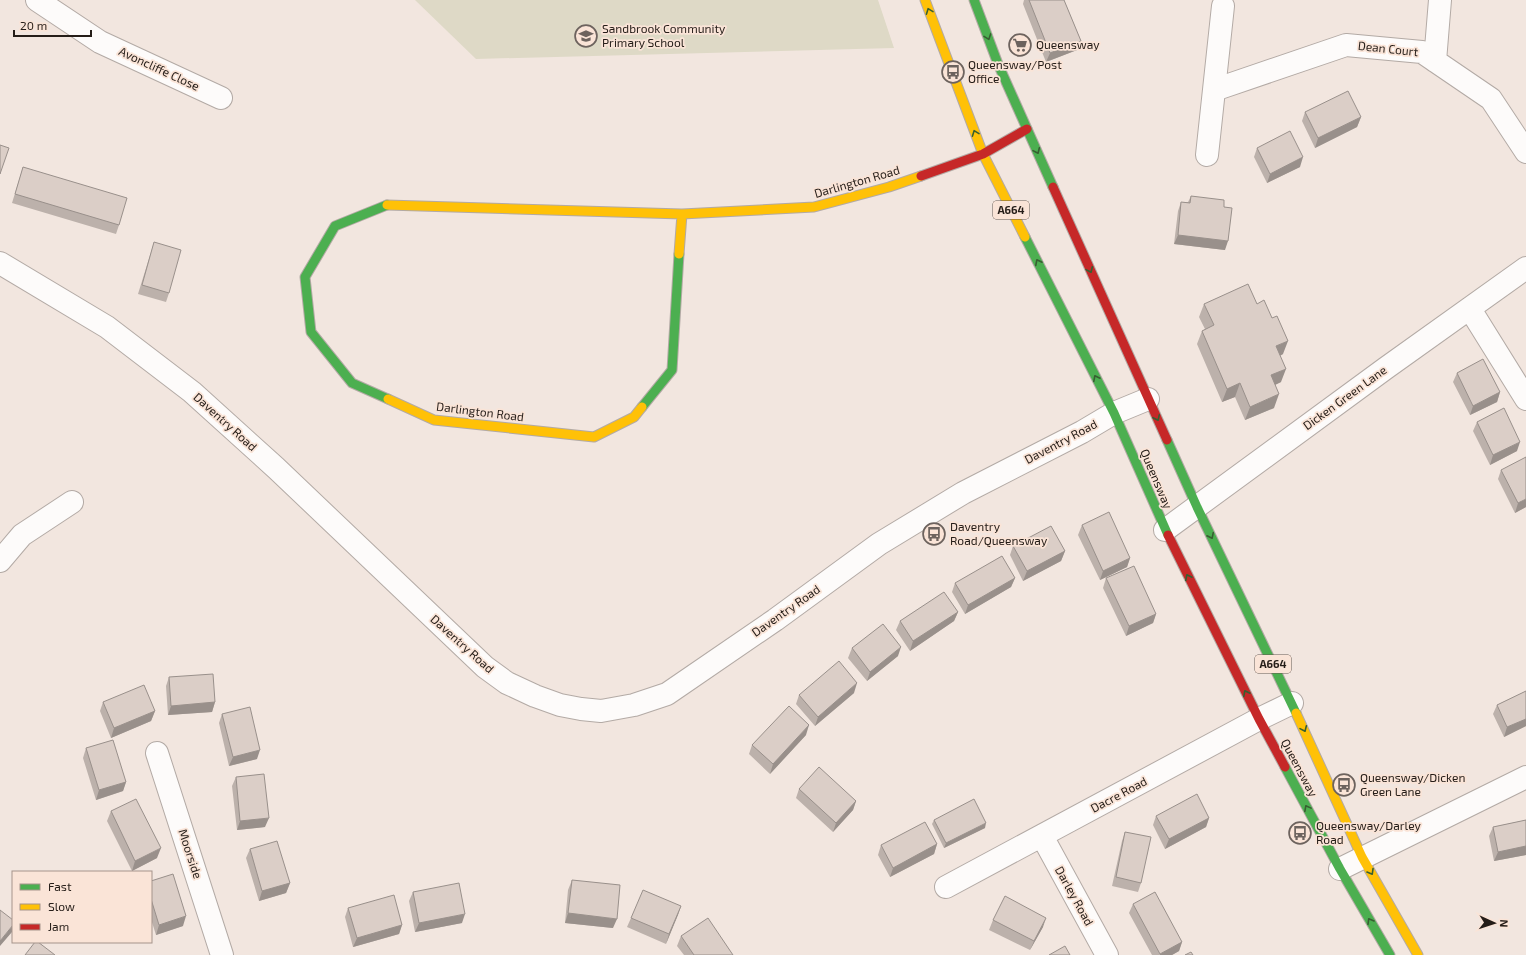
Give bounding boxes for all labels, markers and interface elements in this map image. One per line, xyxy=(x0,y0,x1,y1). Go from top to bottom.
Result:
one-way arrow xyxy=(925,8,933,15)
scale bar xyxy=(14,12,91,38)
text: 20 m xyxy=(20,18,47,32)
place label: Sandbrook Community Primary School xyxy=(602,21,726,49)
school or university icon: Sandbrook Community Primary School xyxy=(573,23,599,49)
supermarket icon: Queensway xyxy=(1007,32,1033,58)
one-way arrow xyxy=(983,33,991,40)
place label: Queensway xyxy=(1036,37,1100,52)
street label: Dean Court xyxy=(1357,38,1419,58)
street label: Avoncliffe Close xyxy=(117,43,202,93)
place label: Queensway/Post Office xyxy=(968,57,1062,85)
bus stop icon: Queensway/Post Office xyxy=(940,59,966,85)
one-way arrow xyxy=(972,129,980,136)
one-way arrow xyxy=(1032,147,1040,155)
street label: Darlington Road xyxy=(812,162,901,200)
road number: A664 xyxy=(993,201,1029,219)
one-way arrow xyxy=(1035,259,1043,266)
one-way arrow xyxy=(1085,265,1093,273)
street label: Dicken Green Lane xyxy=(1300,362,1389,432)
one-way arrow xyxy=(1093,375,1101,383)
street label: Daventry Road xyxy=(191,389,260,453)
street label: Darlington Road xyxy=(435,399,525,423)
one-way arrow xyxy=(1152,414,1160,421)
street label: Daventry Road xyxy=(1022,416,1099,466)
street label: Queensway xyxy=(1137,447,1176,512)
place label: Daventry Road/Queensway xyxy=(950,519,1048,548)
bus stop icon: Daventry Road/Queensway xyxy=(921,521,947,547)
one-way arrow xyxy=(1206,532,1214,539)
one-way arrow xyxy=(1185,573,1193,581)
street label: Daventry Road xyxy=(749,581,822,639)
street label: Daventry Road xyxy=(428,611,497,675)
road number: A664 xyxy=(1255,655,1291,673)
one-way arrow xyxy=(1244,690,1251,697)
one-way arrow xyxy=(1299,725,1307,732)
street label: Queensway xyxy=(1278,736,1321,800)
place label: Queensway/Dicken Green Lane xyxy=(1360,770,1465,798)
bus stop icon: Queensway/Dicken Green Lane xyxy=(1331,772,1357,798)
street label: Dacre Road xyxy=(1088,773,1149,815)
one-way arrow xyxy=(1305,805,1312,812)
place label: Queensway/Darley Road xyxy=(1316,818,1422,846)
bus stop icon: Queensway/Darley Road xyxy=(1287,820,1313,846)
street label: Moorside xyxy=(176,827,206,880)
street label: Darley Road xyxy=(1053,863,1097,928)
one-way arrow xyxy=(1366,868,1373,875)
legend xyxy=(12,871,152,943)
text: Fast xyxy=(48,879,72,893)
text: Slow xyxy=(48,899,75,913)
north arrow xyxy=(1474,903,1514,943)
one-way arrow xyxy=(1368,918,1375,925)
text: Jam xyxy=(48,919,69,933)
text: N xyxy=(1498,919,1511,928)

